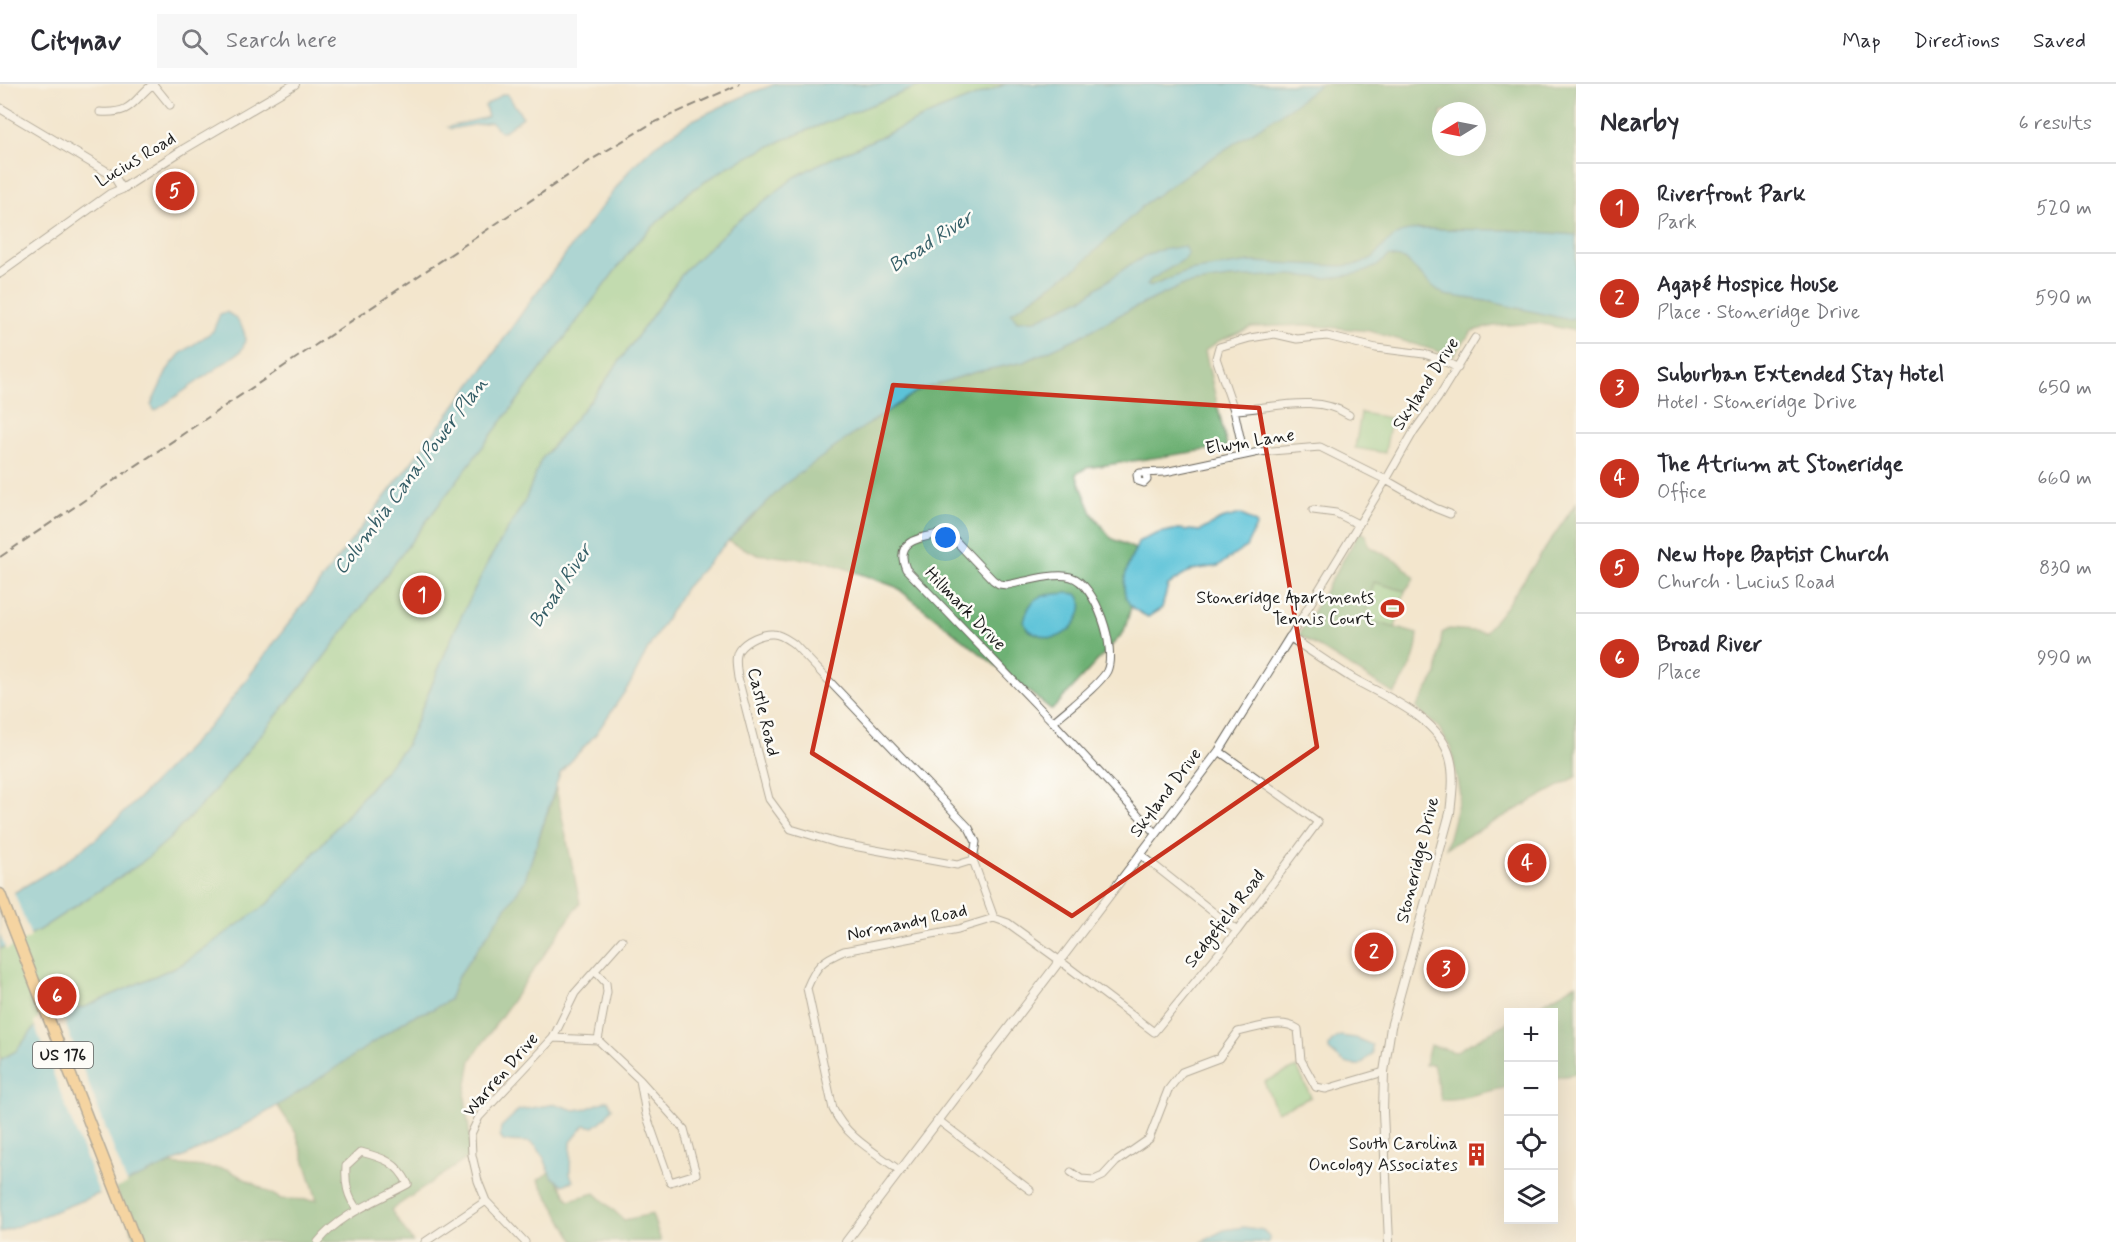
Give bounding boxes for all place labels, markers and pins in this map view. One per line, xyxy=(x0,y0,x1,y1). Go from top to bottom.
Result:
pin: 5 xyxy=(156,168,195,214)
pin: 1 xyxy=(402,572,442,618)
place label: Stoneridge Apartments Tennis Court xyxy=(1196,586,1374,631)
sports icon: Stoneridge Apartments Tennis Court xyxy=(1379,595,1405,621)
pin: 4 xyxy=(1508,840,1546,886)
pin: 2 xyxy=(1354,930,1394,974)
pin: 3 xyxy=(1426,946,1466,992)
pin: 6 xyxy=(38,974,76,1018)
place label: South Carolina Oncology Associates xyxy=(1308,1132,1458,1177)
building icon: South Carolina Oncology Associates xyxy=(1463,1141,1489,1167)

